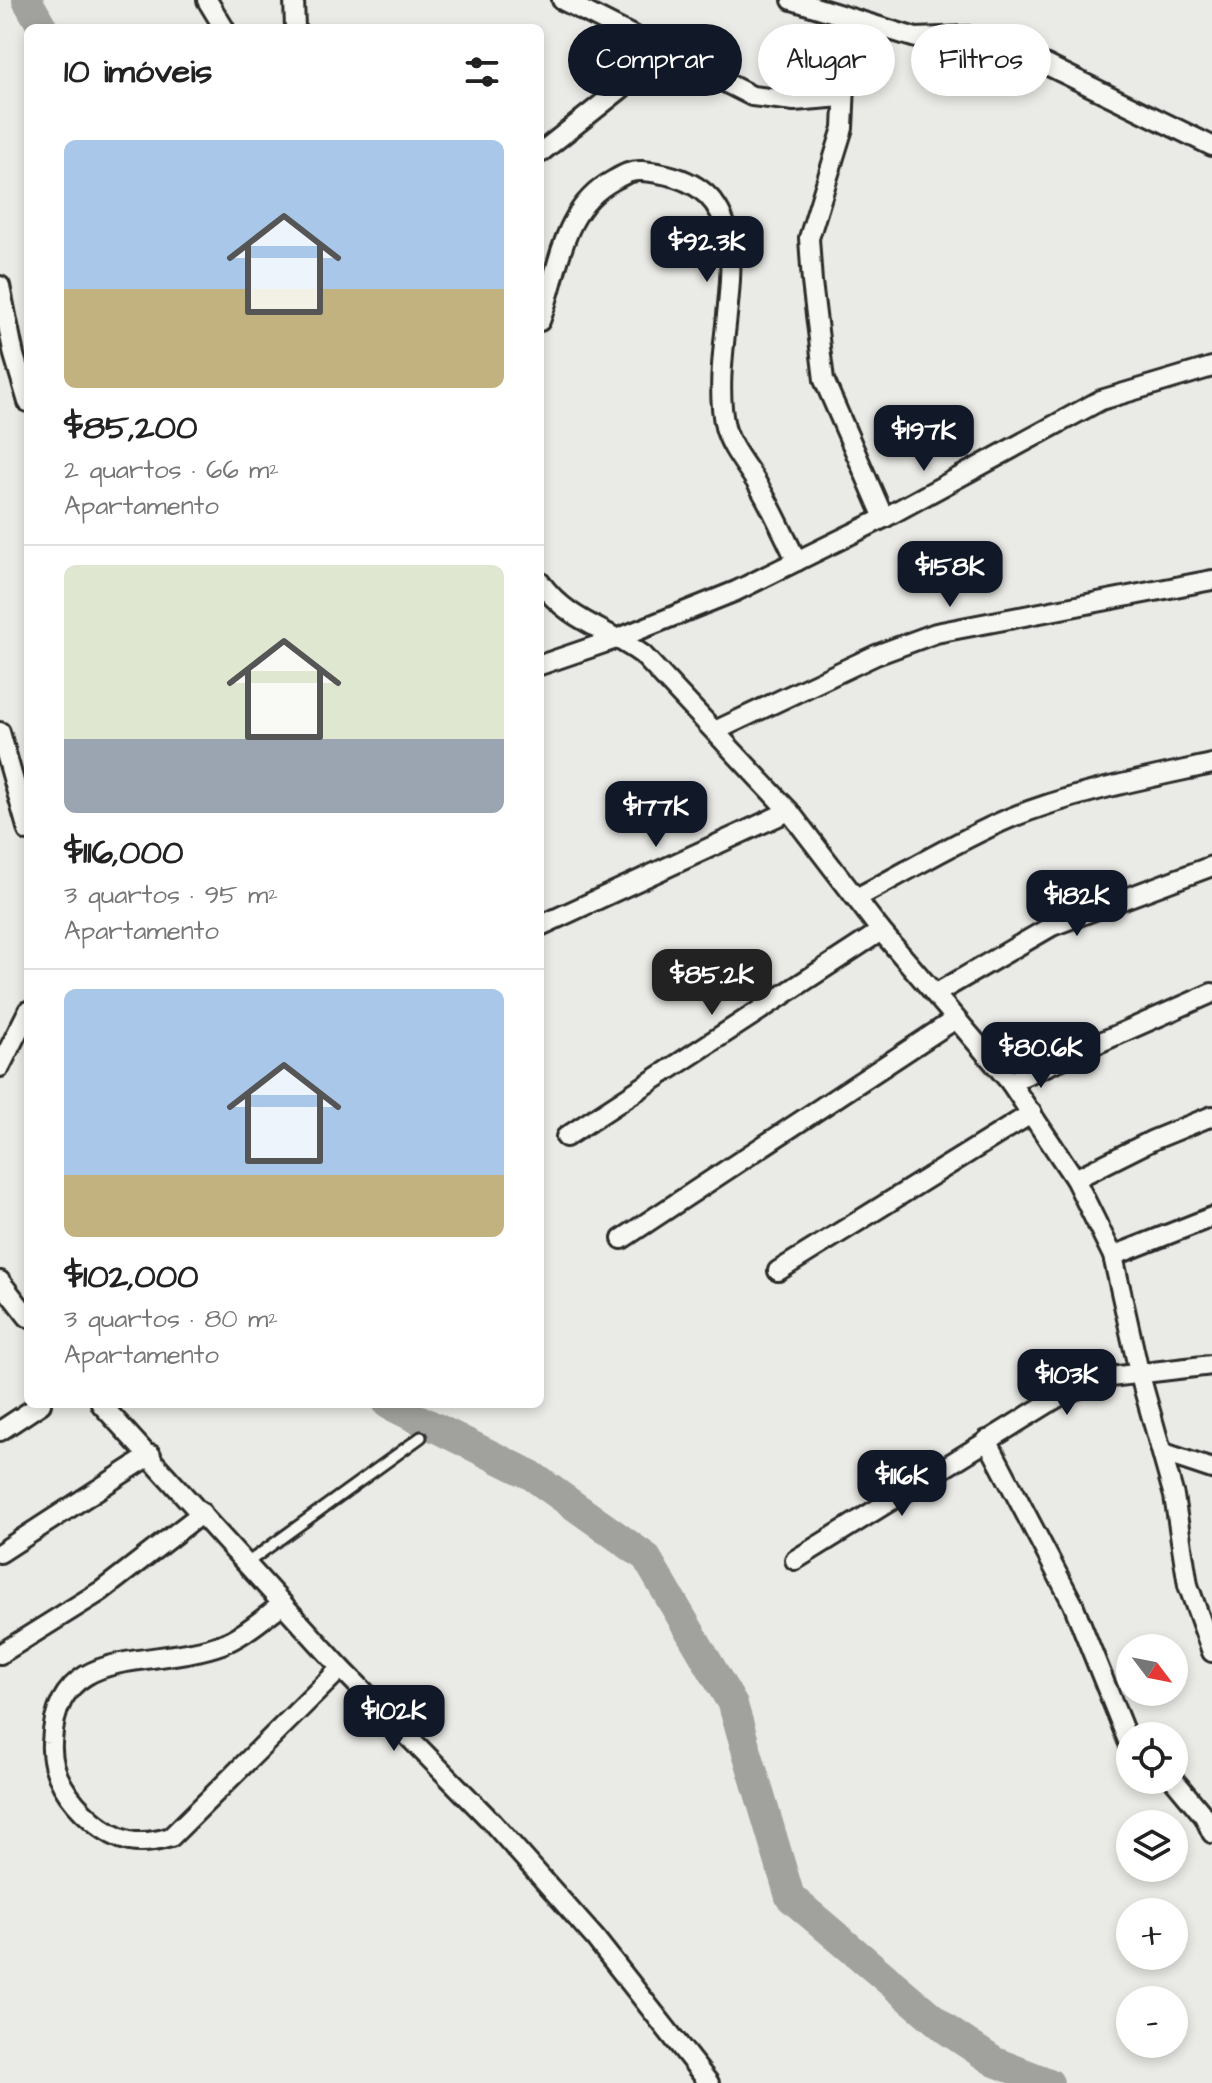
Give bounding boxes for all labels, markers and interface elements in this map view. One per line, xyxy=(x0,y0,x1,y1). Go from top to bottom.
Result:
chip: Comprar xyxy=(568,24,742,96)
chip: Alugar xyxy=(758,24,895,96)
chip: Filtros xyxy=(911,24,1051,96)
text: 10 imóveis xyxy=(64,48,212,96)
icon: filters xyxy=(460,50,504,94)
icon: home xyxy=(212,192,356,336)
pin: $92.3K xyxy=(642,216,772,284)
text: $92.3K xyxy=(669,224,745,260)
text: $85,200 xyxy=(64,404,197,452)
pin: $197K xyxy=(868,405,980,473)
text: $197K xyxy=(892,413,956,449)
text: 2 quartos · 66 m² xyxy=(64,452,279,488)
text: Apartamento xyxy=(64,488,219,524)
pin: $158K xyxy=(894,541,1006,609)
text: $158K xyxy=(916,549,984,585)
icon: home xyxy=(212,617,356,761)
pin: $177K xyxy=(600,781,712,849)
text: $177K xyxy=(623,789,689,825)
text: $116,000 xyxy=(64,829,183,877)
pin: $182K xyxy=(1021,870,1133,938)
text: 3 quartos · 95 m² xyxy=(64,877,278,913)
text: $182K xyxy=(1044,878,1110,914)
text: Apartamento xyxy=(64,913,219,949)
pin: $85.2K xyxy=(647,949,777,1017)
text: $85.2K xyxy=(670,957,754,993)
pin: $80.6K xyxy=(976,1022,1106,1090)
text: $80.6K xyxy=(999,1030,1083,1066)
icon: home xyxy=(212,1041,356,1185)
text: $102,000 xyxy=(64,1253,199,1301)
text: 3 quartos · 80 m² xyxy=(64,1301,278,1337)
text: Apartamento xyxy=(64,1337,219,1373)
pin: $103K xyxy=(1011,1349,1123,1417)
text: $103K xyxy=(1035,1357,1099,1393)
pin: $116K xyxy=(846,1450,958,1518)
text: $116K xyxy=(875,1458,929,1494)
north arrow xyxy=(1116,1634,1188,1706)
map controls xyxy=(1116,1634,1188,2058)
pin: $102K xyxy=(338,1685,450,1753)
text: $102K xyxy=(362,1693,426,1729)
button: locate xyxy=(1116,1722,1188,1794)
button: layers xyxy=(1116,1810,1188,1882)
button: + xyxy=(1116,1898,1188,1970)
button: − xyxy=(1116,1986,1188,2058)

